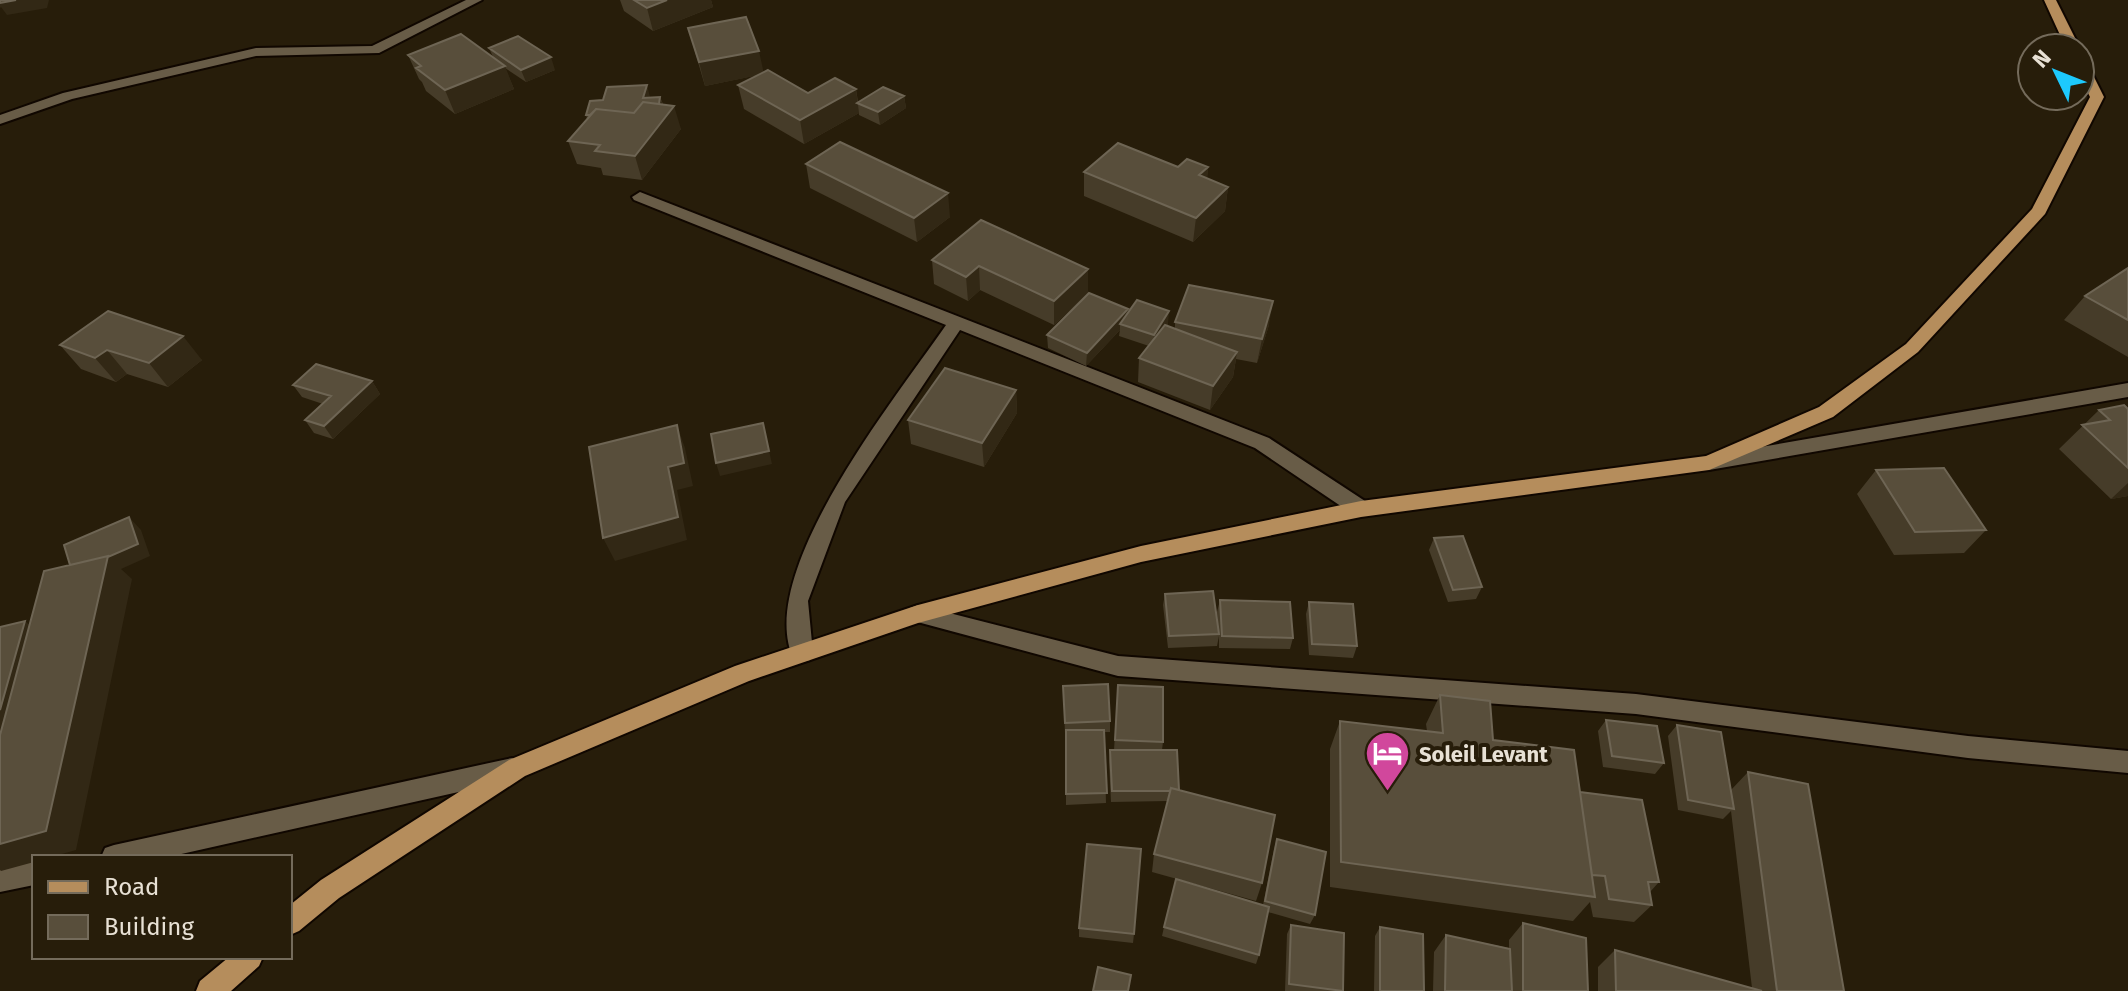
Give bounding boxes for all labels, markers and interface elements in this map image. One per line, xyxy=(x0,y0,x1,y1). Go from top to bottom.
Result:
north arrow xyxy=(2016,32,2096,112)
text: N xyxy=(2027,44,2057,73)
hotel icon: Soleil Levant xyxy=(1364,730,1412,793)
place label: Soleil Levant xyxy=(1419,741,1548,768)
legend xyxy=(32,855,292,959)
text: Road xyxy=(104,873,159,901)
text: Building xyxy=(104,913,194,941)

